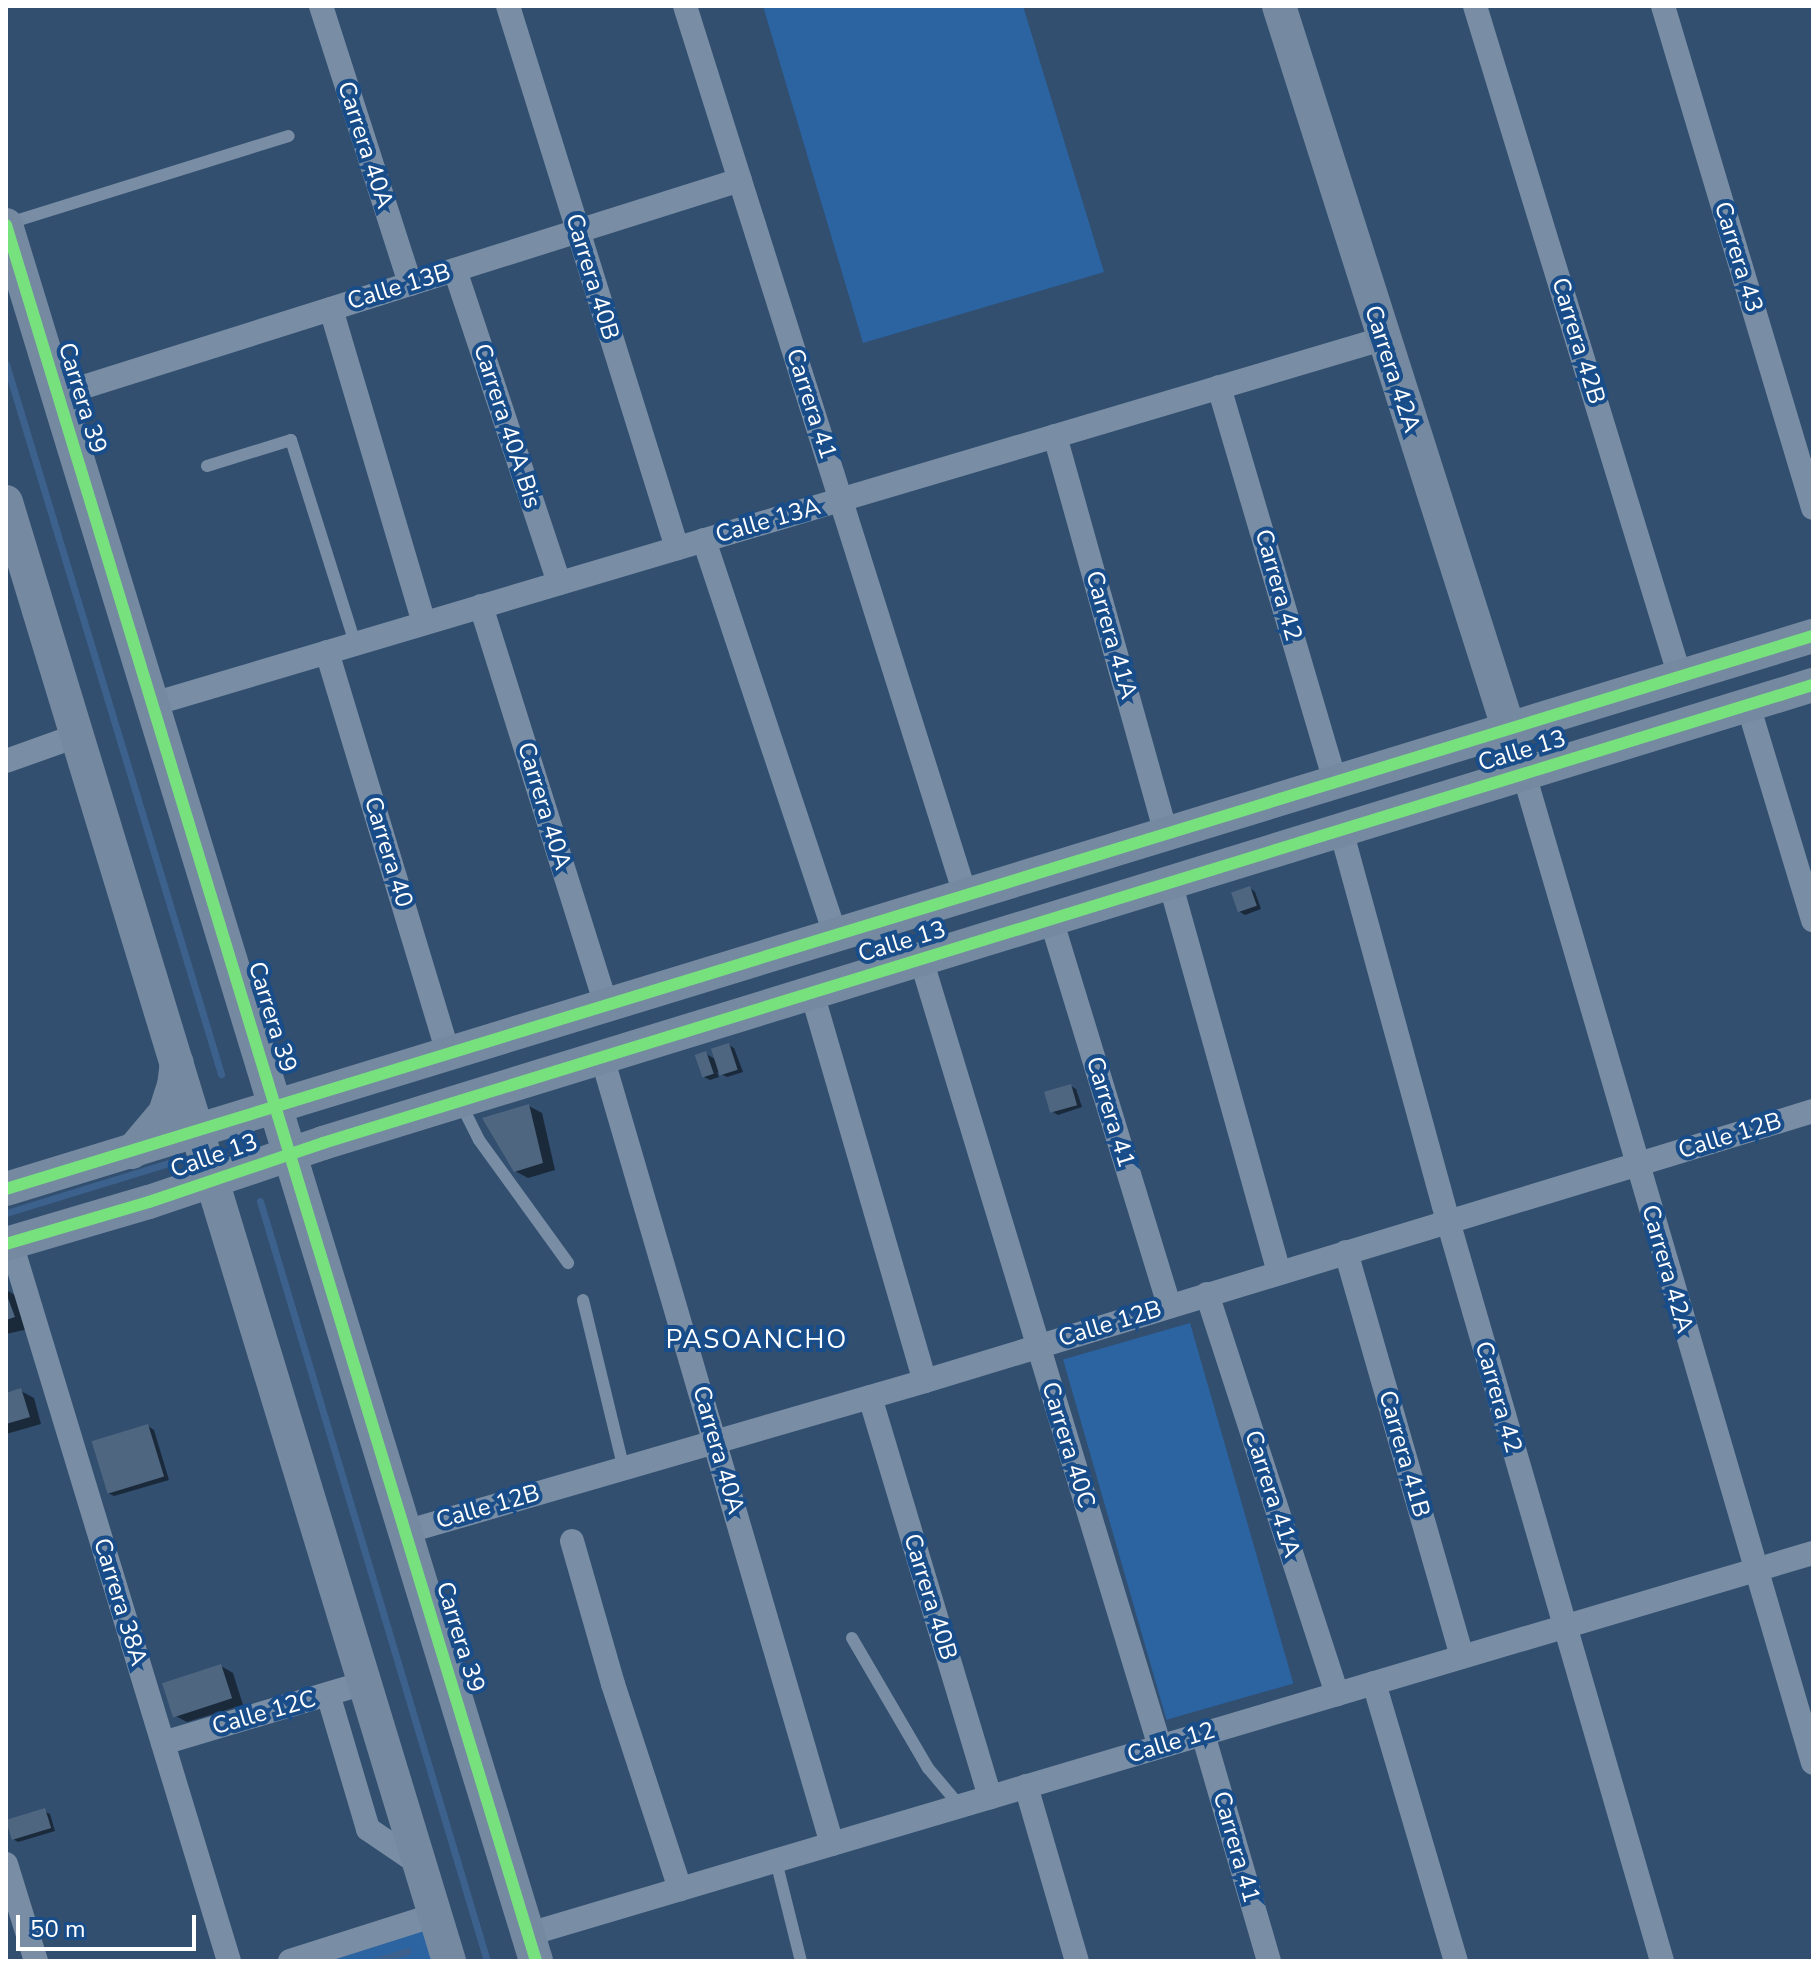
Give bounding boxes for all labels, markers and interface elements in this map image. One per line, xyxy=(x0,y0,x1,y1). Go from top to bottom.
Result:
street label: Carrera 40A xyxy=(331,78,399,212)
street label: Carrera 43 xyxy=(1708,198,1768,316)
street label: Carrera 40B xyxy=(559,210,625,344)
street label: Calle 13B xyxy=(344,258,454,316)
street label: Carrera 42B xyxy=(1545,274,1611,408)
street label: Carrera 42A xyxy=(1358,302,1426,436)
street label: Carrera 39 xyxy=(52,339,112,457)
street label: Carrera 40A Bis xyxy=(467,340,547,512)
street label: Carrera 41 xyxy=(780,345,842,463)
street label: Calle 13A xyxy=(712,492,824,550)
street label: Carrera 42 xyxy=(1248,526,1308,644)
street label: Carrera 41A xyxy=(1079,568,1143,702)
street label: Calle 13 xyxy=(1475,724,1569,778)
street label: Carrera 40A xyxy=(511,739,577,873)
street label: Carrera 40 xyxy=(358,793,418,911)
street label: Calle 13 xyxy=(855,915,949,969)
street label: Carrera 39 xyxy=(242,958,302,1076)
street label: Carrera 41 xyxy=(1080,1053,1140,1171)
street label: Calle 12B xyxy=(1675,1107,1785,1165)
street label: Calle 13 xyxy=(167,1128,261,1184)
street label: Carrera 42A xyxy=(1635,1202,1699,1336)
street label: Calle 12B xyxy=(1055,1295,1165,1353)
district label: PASOANCHO xyxy=(666,1324,848,1356)
street label: Carrera 42 xyxy=(1468,1338,1528,1456)
street label: Carrera 40C xyxy=(1035,1378,1101,1512)
street label: Carrera 40A xyxy=(686,1383,750,1517)
street label: Carrera 41B xyxy=(1372,1387,1436,1521)
street label: Carrera 41A xyxy=(1238,1427,1306,1561)
street label: Calle 12B xyxy=(433,1478,543,1536)
street label: Carrera 40B xyxy=(897,1530,963,1664)
street label: Carrera 38A xyxy=(87,1535,153,1669)
street label: Carrera 39 xyxy=(430,1578,490,1696)
street label: Calle 12C xyxy=(209,1684,319,1742)
street label: Calle 12 xyxy=(1124,1716,1218,1770)
street label: Carrera 41 xyxy=(1206,1788,1266,1906)
scale bar xyxy=(20,1899,200,1949)
text: 50 m xyxy=(30,1913,86,1945)

